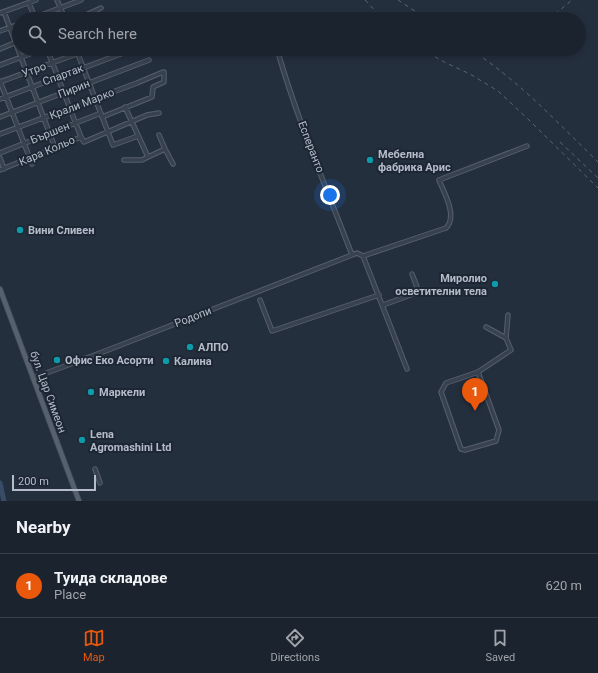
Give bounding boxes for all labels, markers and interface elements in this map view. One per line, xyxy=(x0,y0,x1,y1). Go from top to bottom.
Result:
search box xyxy=(12,12,586,56)
icon: search xyxy=(26,23,48,45)
text: Search here xyxy=(58,25,137,43)
street label: Утро xyxy=(20,60,48,80)
street label: Спартак xyxy=(41,62,85,88)
street label: Пирин xyxy=(56,77,92,101)
street label: Крали Марко xyxy=(48,86,116,122)
street label: Бършен xyxy=(29,119,71,147)
street label: Есперанто xyxy=(295,119,327,175)
street label: Кара Кольо xyxy=(17,133,77,169)
place label: Мебелна фабрика Арис xyxy=(378,148,451,174)
marker: Мебелна фабрика Арис xyxy=(365,155,375,165)
your location xyxy=(320,185,340,205)
place label: Вини Сливен xyxy=(28,224,95,237)
marker: Вини Сливен xyxy=(15,225,25,235)
place label: Миролио осветителни тела xyxy=(395,272,487,298)
marker: Миролио осветителни тела xyxy=(490,279,500,289)
street label: Родопи xyxy=(173,304,213,330)
place label: АЛПО xyxy=(198,341,229,354)
marker: АЛПО xyxy=(185,342,195,352)
street label: бул. Цар Симеон xyxy=(27,349,69,435)
place label: Офис Еко Асорти xyxy=(65,354,153,367)
marker: Офис Еко Асорти xyxy=(52,355,62,365)
place label: Калина xyxy=(174,355,212,368)
marker: Калина xyxy=(161,356,171,366)
pin: 1 xyxy=(462,378,488,411)
place label: Маркели xyxy=(99,386,145,399)
marker: Маркели xyxy=(86,387,96,397)
place label: Lena Agromashini Ltd xyxy=(90,428,172,454)
marker: Lena Agromashini Ltd xyxy=(77,435,87,445)
scale bar xyxy=(12,473,96,492)
text: 200 m xyxy=(18,475,49,488)
text: Nearby xyxy=(16,517,71,537)
text: Туида складове xyxy=(54,569,167,587)
text: 1 xyxy=(25,578,33,593)
text: 620 m xyxy=(545,578,582,593)
text: Place xyxy=(54,587,86,602)
tab: Map xyxy=(83,627,105,664)
tab: Directions xyxy=(270,627,320,664)
tab: Saved xyxy=(485,627,515,664)

